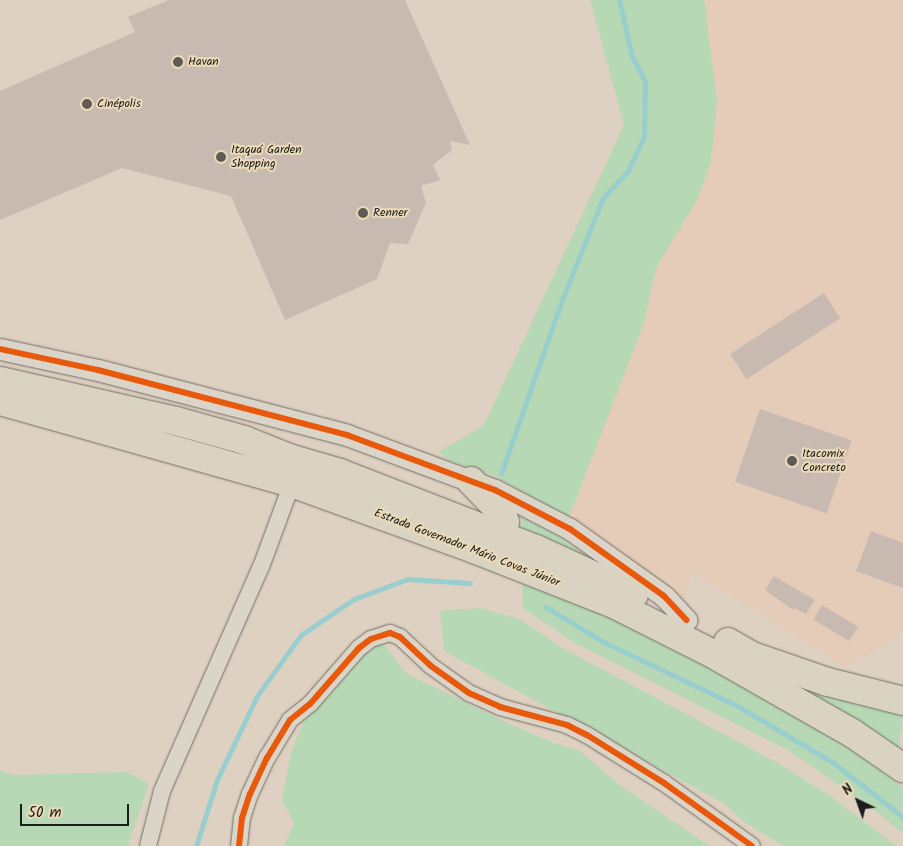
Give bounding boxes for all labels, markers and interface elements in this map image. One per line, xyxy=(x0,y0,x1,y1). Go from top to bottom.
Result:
place label: Havan xyxy=(188,55,219,69)
marker: Havan xyxy=(172,56,184,68)
place label: Cinépolis xyxy=(97,97,141,111)
marker: Cinépolis xyxy=(81,98,93,110)
place label: Itaquá Garden Shopping xyxy=(231,143,302,171)
marker: Itaquá Garden Shopping xyxy=(215,151,227,163)
place label: Renner xyxy=(373,206,408,220)
marker: Renner xyxy=(357,207,369,219)
place label: Itacomix Concreto xyxy=(802,447,846,475)
marker: Itacomix Concreto xyxy=(786,455,798,467)
street label: Estrada Governador Mário Covas Júnior xyxy=(372,506,562,590)
north arrow xyxy=(833,776,883,826)
text: N xyxy=(837,779,859,801)
scale bar xyxy=(22,794,131,826)
text: 50 m xyxy=(28,801,62,825)

